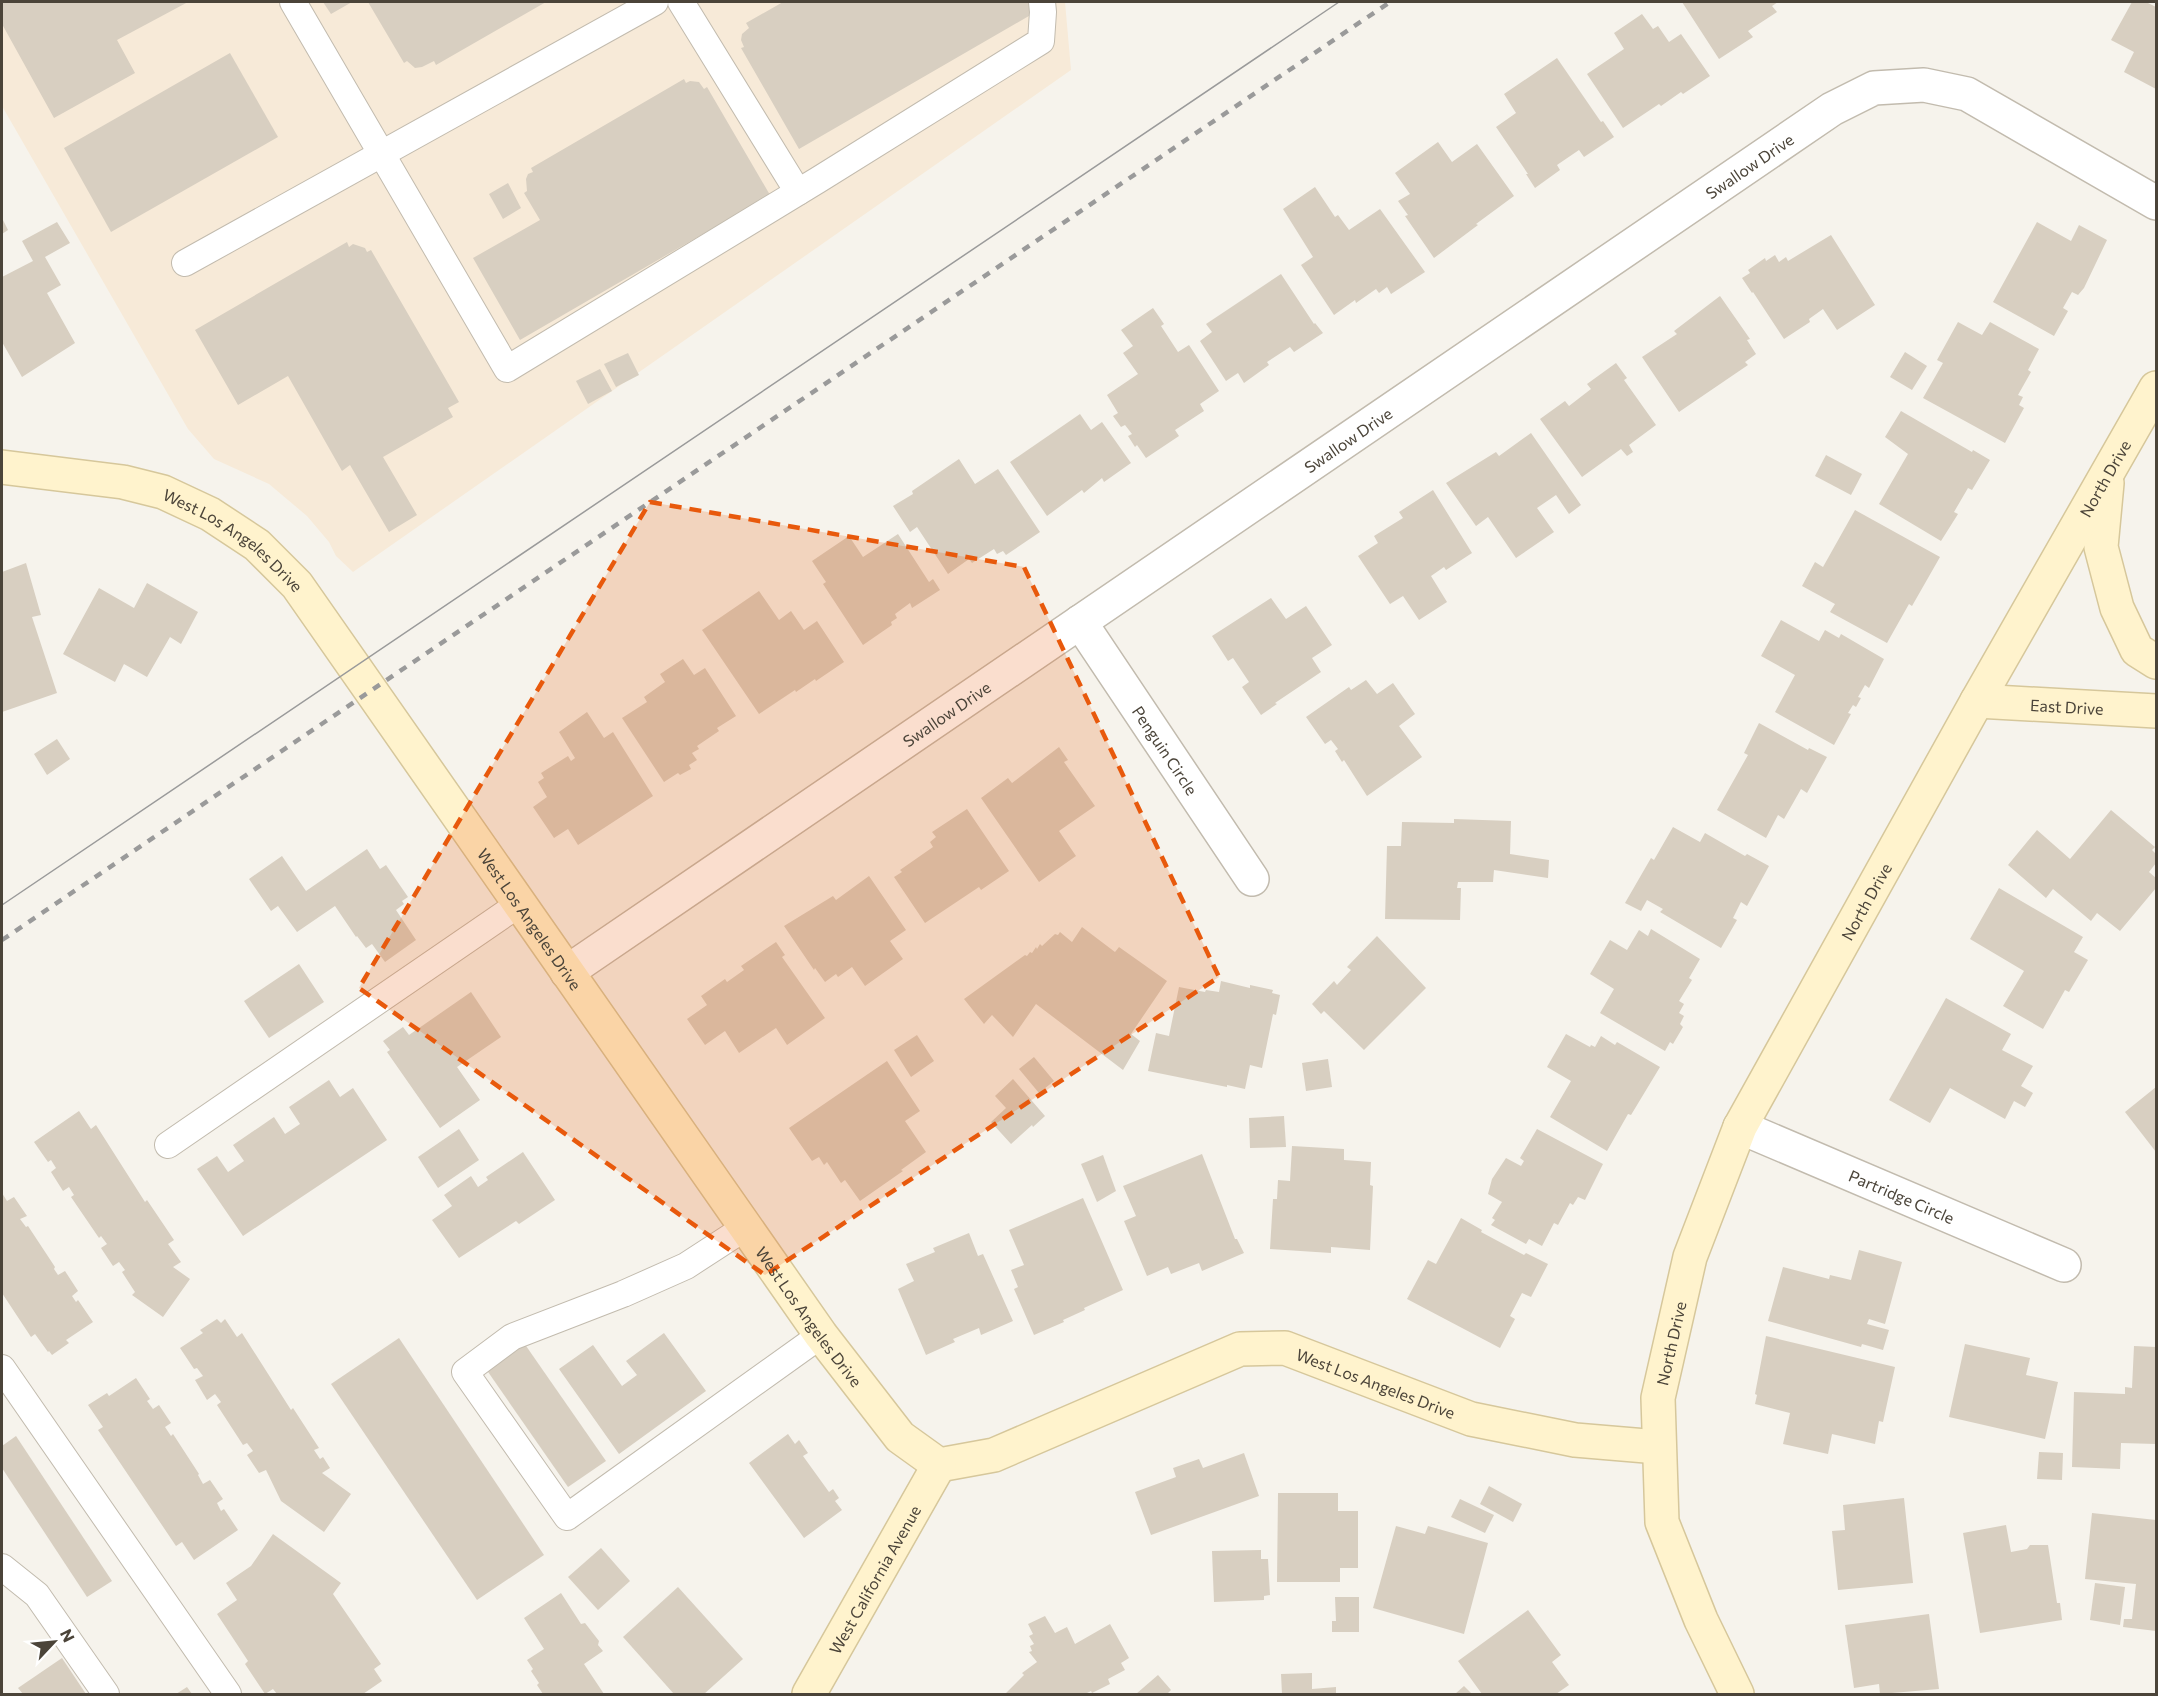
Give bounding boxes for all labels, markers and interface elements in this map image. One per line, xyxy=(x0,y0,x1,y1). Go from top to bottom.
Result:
street label: Swallow Drive xyxy=(1702,129,1797,202)
street label: Swallow Drive xyxy=(1300,403,1395,476)
street label: North Drive xyxy=(2075,436,2134,520)
street label: West Los Angeles Drive xyxy=(161,484,308,595)
street label: Swallow Drive xyxy=(899,677,994,750)
street label: East Drive xyxy=(2030,694,2104,718)
street label: Penguin Circle xyxy=(1129,702,1202,798)
street label: West Los Angeles Drive xyxy=(474,844,586,993)
street label: North Drive xyxy=(1836,859,1895,943)
street label: Partridge Circle xyxy=(1846,1165,1958,1227)
street label: West Los Angeles Drive xyxy=(753,1243,867,1390)
street label: North Drive xyxy=(1652,1299,1689,1387)
street label: West Los Angeles Drive xyxy=(1294,1344,1458,1422)
street label: West California Avenue xyxy=(824,1501,924,1657)
north arrow xyxy=(24,1612,84,1672)
text: N xyxy=(57,1626,79,1645)

